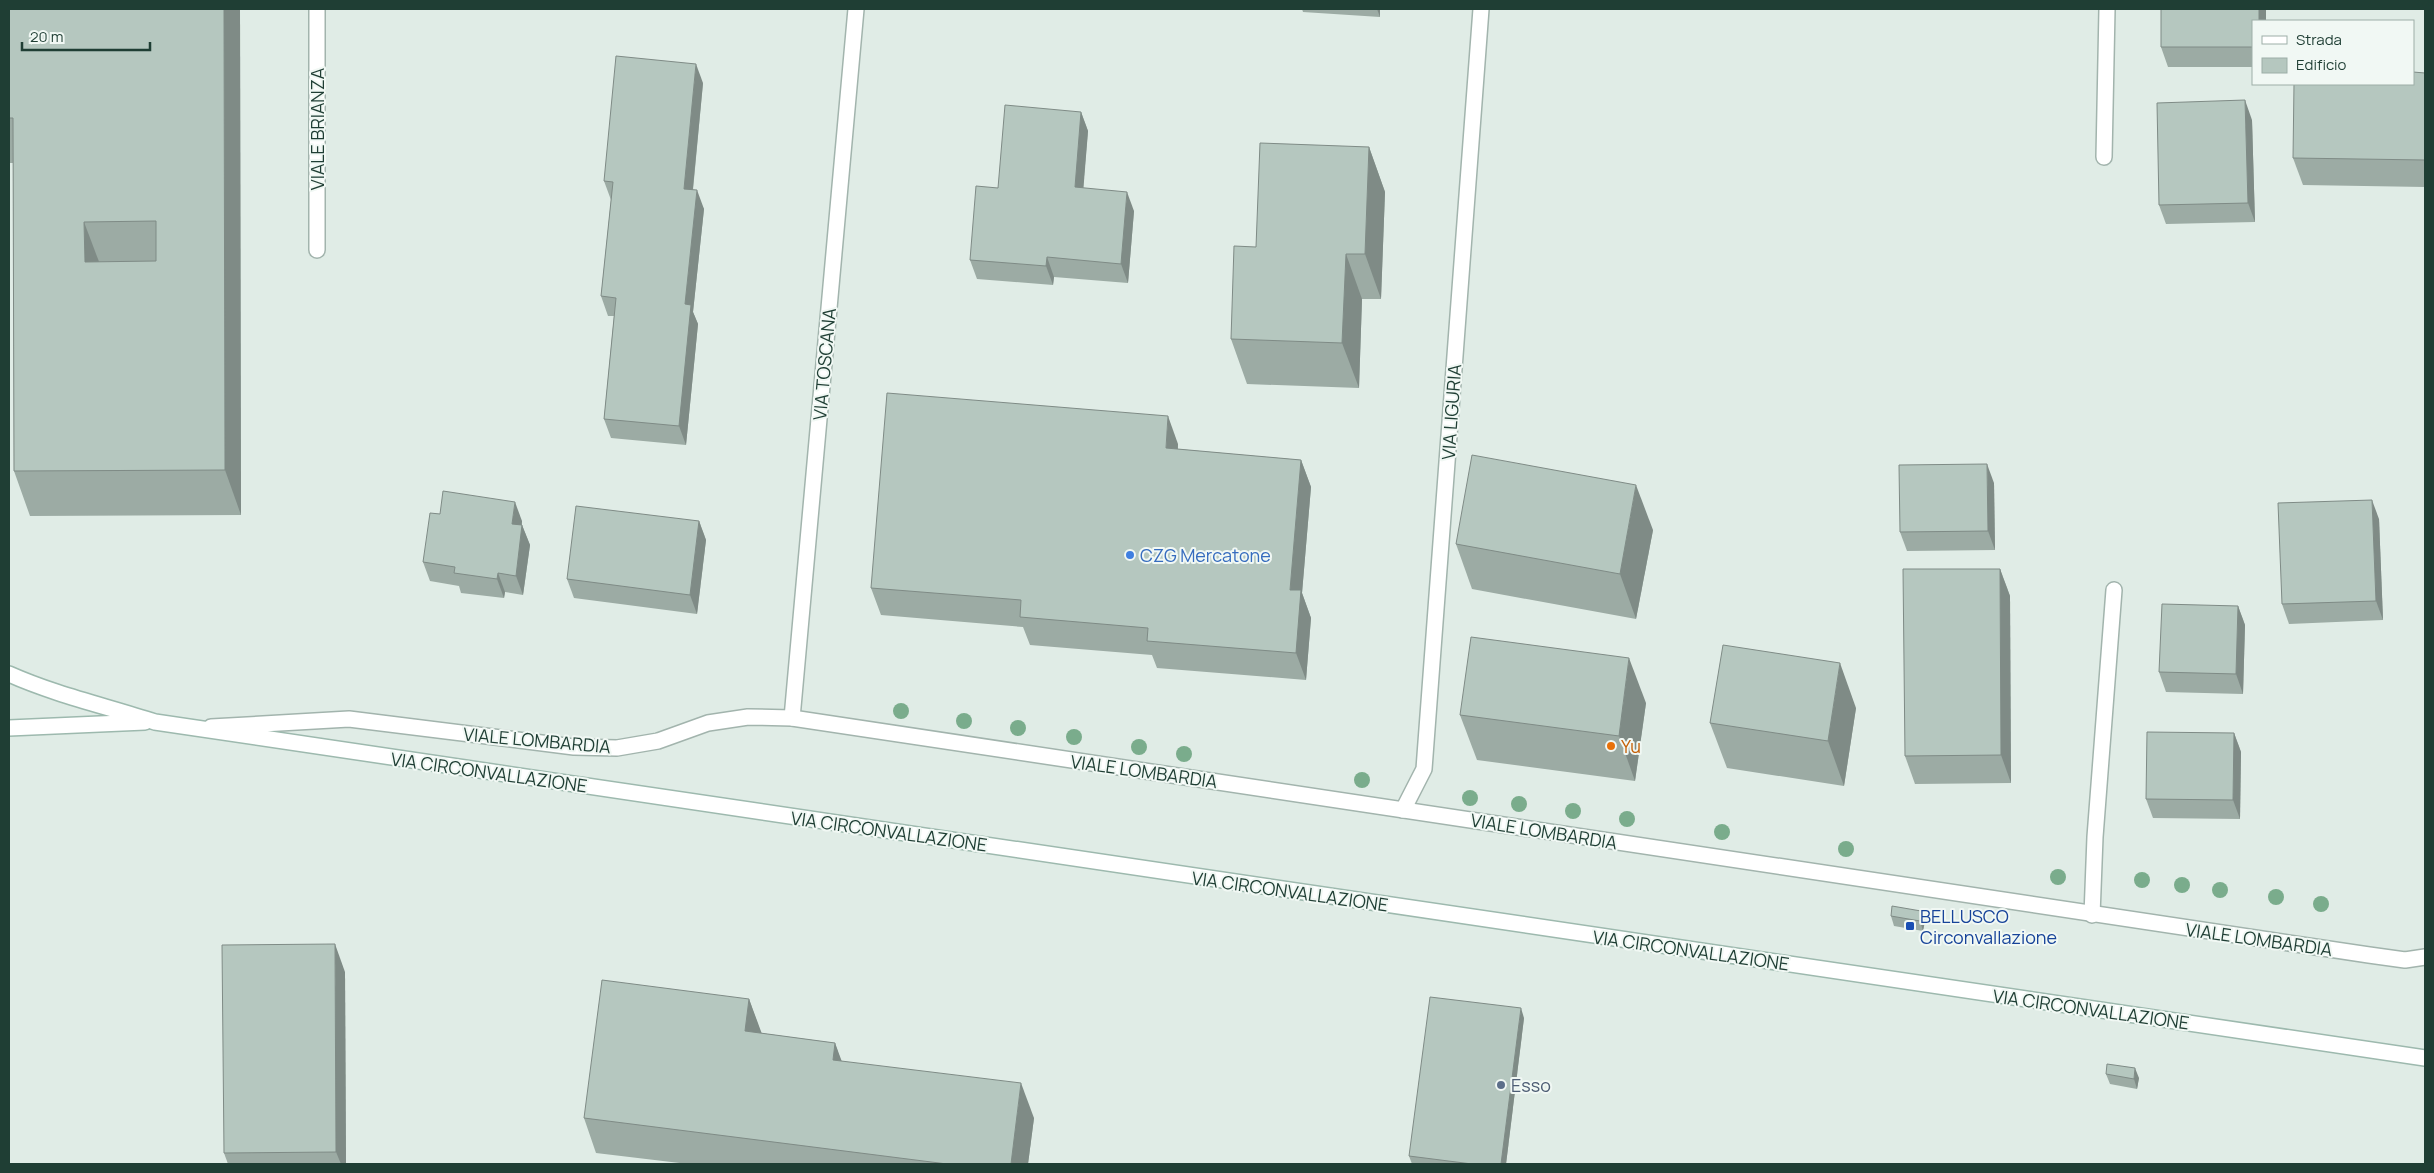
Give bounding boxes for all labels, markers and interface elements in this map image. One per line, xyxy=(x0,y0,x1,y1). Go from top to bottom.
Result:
scale bar xyxy=(22,20,150,52)
legend xyxy=(2252,20,2414,85)
text: 20 m xyxy=(30,26,63,47)
text: Strada xyxy=(2296,29,2342,50)
text: Edificio xyxy=(2296,54,2347,75)
street label: VIALE BRIANZA xyxy=(305,67,329,190)
street label: VIA TOSCANA xyxy=(807,306,841,421)
street label: VIA LIGURIA xyxy=(1436,363,1466,461)
place label: CZG Mercatone xyxy=(1140,543,1271,567)
marker: CZG Mercatone xyxy=(1124,549,1136,561)
street label: VIALE LOMBARDIA xyxy=(462,722,612,758)
place label: Yu xyxy=(1621,734,1641,758)
marker: Yu xyxy=(1605,740,1617,752)
street label: VIA CIRCONVALLAZIONE xyxy=(389,746,589,798)
street label: VIALE LOMBARDIA xyxy=(1069,749,1220,793)
street label: VIA CIRCONVALLAZIONE xyxy=(789,805,989,857)
street label: VIALE LOMBARDIA xyxy=(1469,808,1620,855)
street label: VIA CIRCONVALLAZIONE xyxy=(1190,865,1390,917)
place label: BELLUSCO Circonvallazione xyxy=(1920,904,2057,949)
street label: VIALE LOMBARDIA xyxy=(2184,917,2335,961)
marker: BELLUSCO Circonvallazione xyxy=(1904,920,1916,932)
street label: VIA CIRCONVALLAZIONE xyxy=(1591,924,1791,976)
street label: VIA CIRCONVALLAZIONE xyxy=(1991,983,2191,1035)
place label: Esso xyxy=(1511,1073,1551,1097)
marker: Esso xyxy=(1495,1079,1507,1091)

